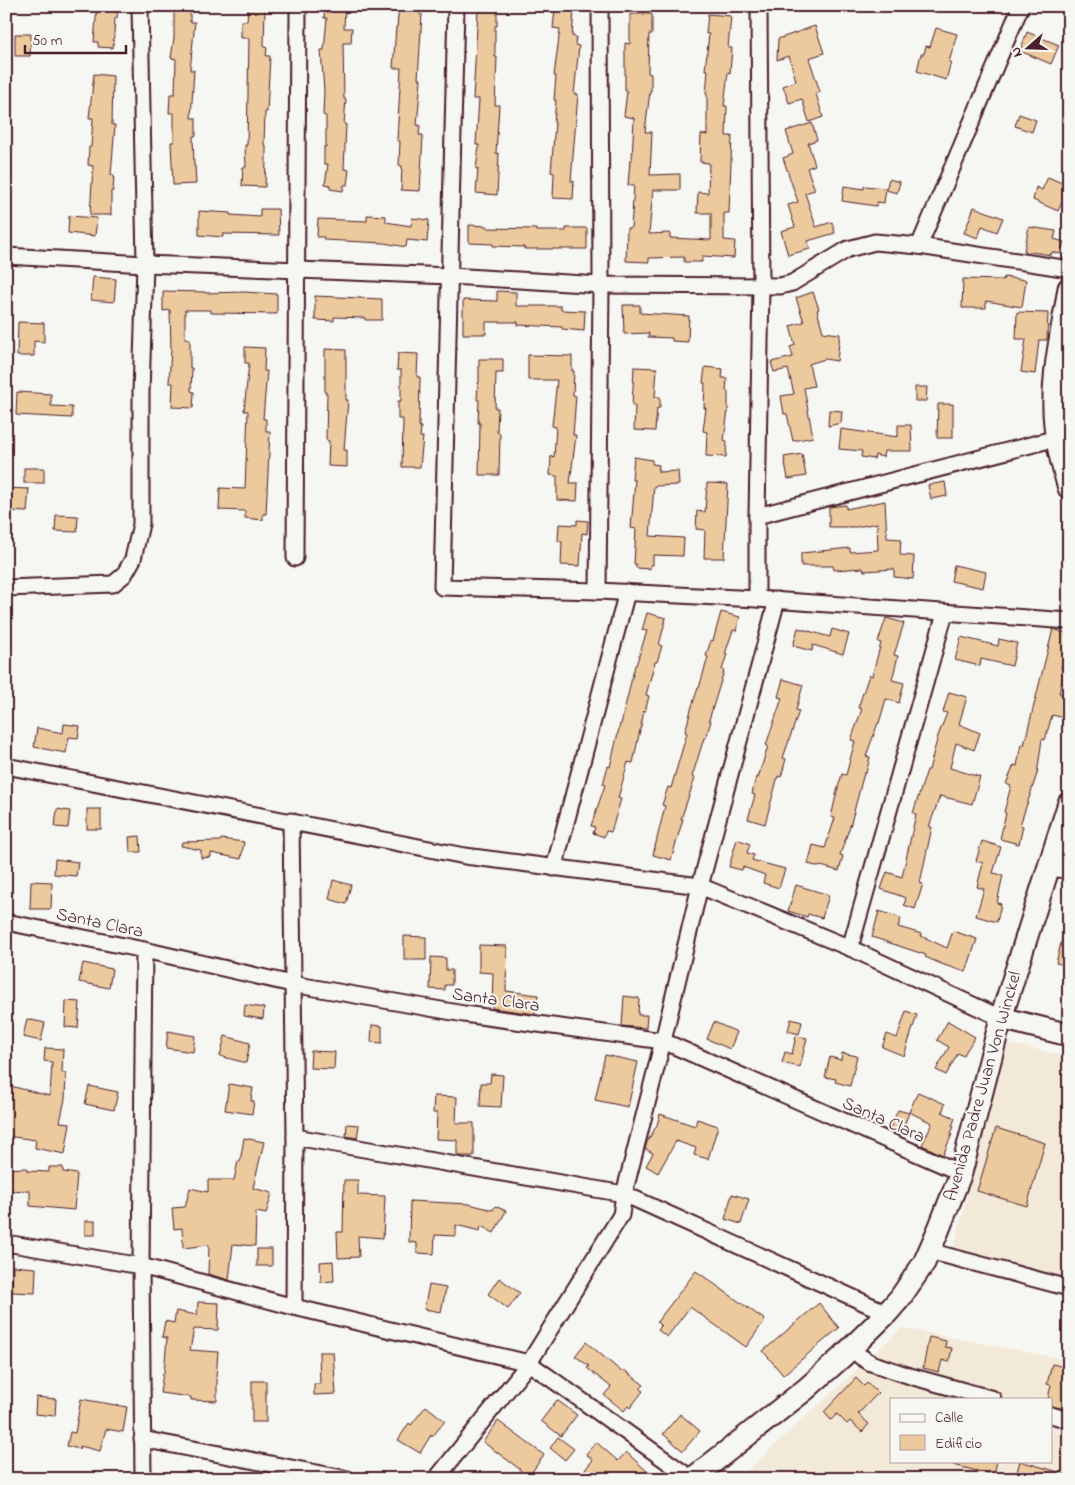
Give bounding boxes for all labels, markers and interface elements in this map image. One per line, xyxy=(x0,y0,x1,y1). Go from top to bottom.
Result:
scale bar xyxy=(25,22,126,54)
north arrow xyxy=(1002,22,1052,72)
text: 50 m xyxy=(32,30,63,52)
text: N xyxy=(1006,44,1029,60)
street label: Santa Clara xyxy=(54,902,145,946)
street label: Avenida Padre Juan Von Winckel xyxy=(939,969,1029,1204)
street label: Santa Clara xyxy=(450,982,541,1020)
street label: Santa Clara xyxy=(838,1091,929,1151)
legend xyxy=(890,1398,1052,1462)
text: Calle xyxy=(935,1407,963,1429)
text: Edificio xyxy=(935,1433,982,1455)

